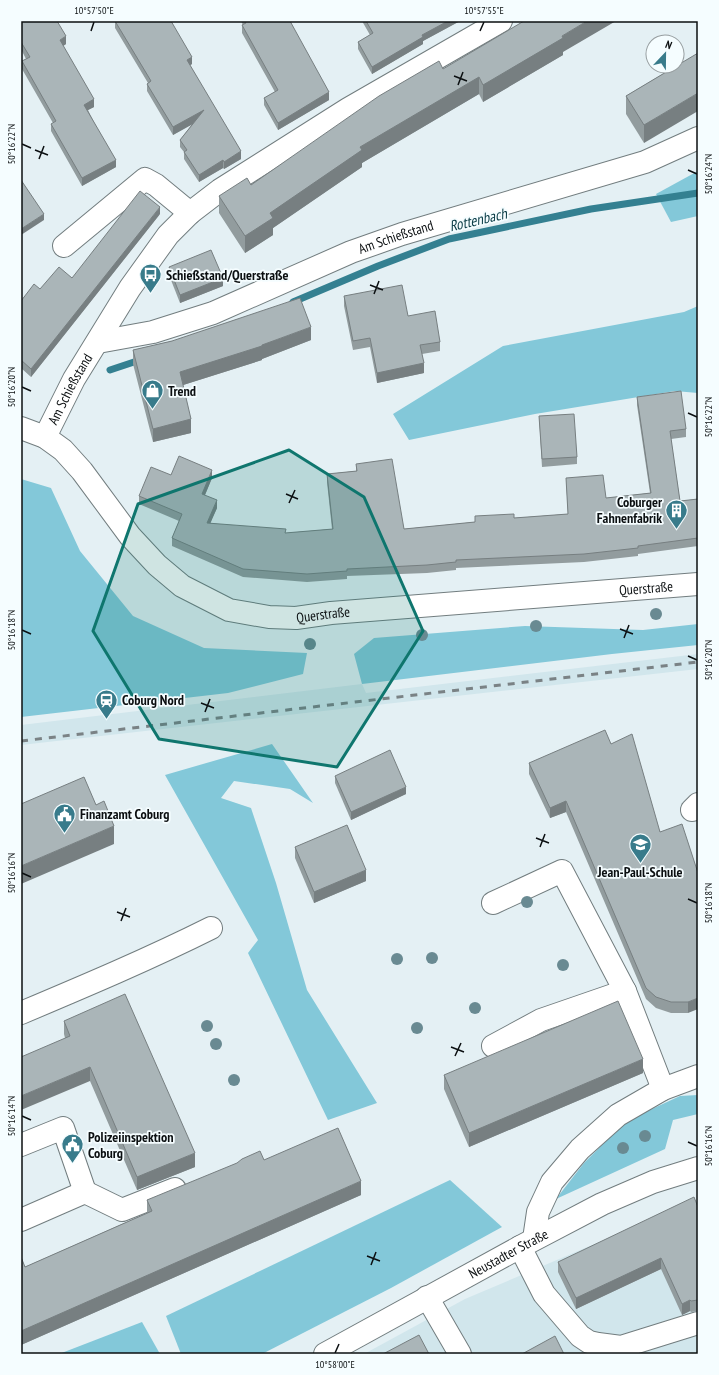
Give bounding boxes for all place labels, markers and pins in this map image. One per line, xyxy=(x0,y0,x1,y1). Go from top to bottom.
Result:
bus stop icon: Schießstand/Querstraße xyxy=(137,262,163,295)
place label: Schießstand/Querstraße xyxy=(166,266,289,284)
shop icon: Trend xyxy=(140,378,166,411)
place label: Trend xyxy=(168,382,196,400)
place label: Coburger Fahnenfabrik xyxy=(597,493,663,527)
building icon: Coburger Fahnenfabrik xyxy=(664,497,690,530)
station icon: Coburg Nord xyxy=(93,687,119,720)
place label: Coburg Nord xyxy=(122,691,184,709)
public building icon: Finanzamt Coburg xyxy=(52,801,78,834)
place label: Finanzamt Coburg xyxy=(80,805,170,823)
school or university icon: Jean-Paul-Schule xyxy=(627,831,653,864)
place label: Jean-Paul-Schule xyxy=(596,863,683,881)
place label: Polizeiinspektion Coburg xyxy=(88,1128,174,1162)
public building icon: Polizeiinspektion Coburg xyxy=(60,1132,86,1165)

